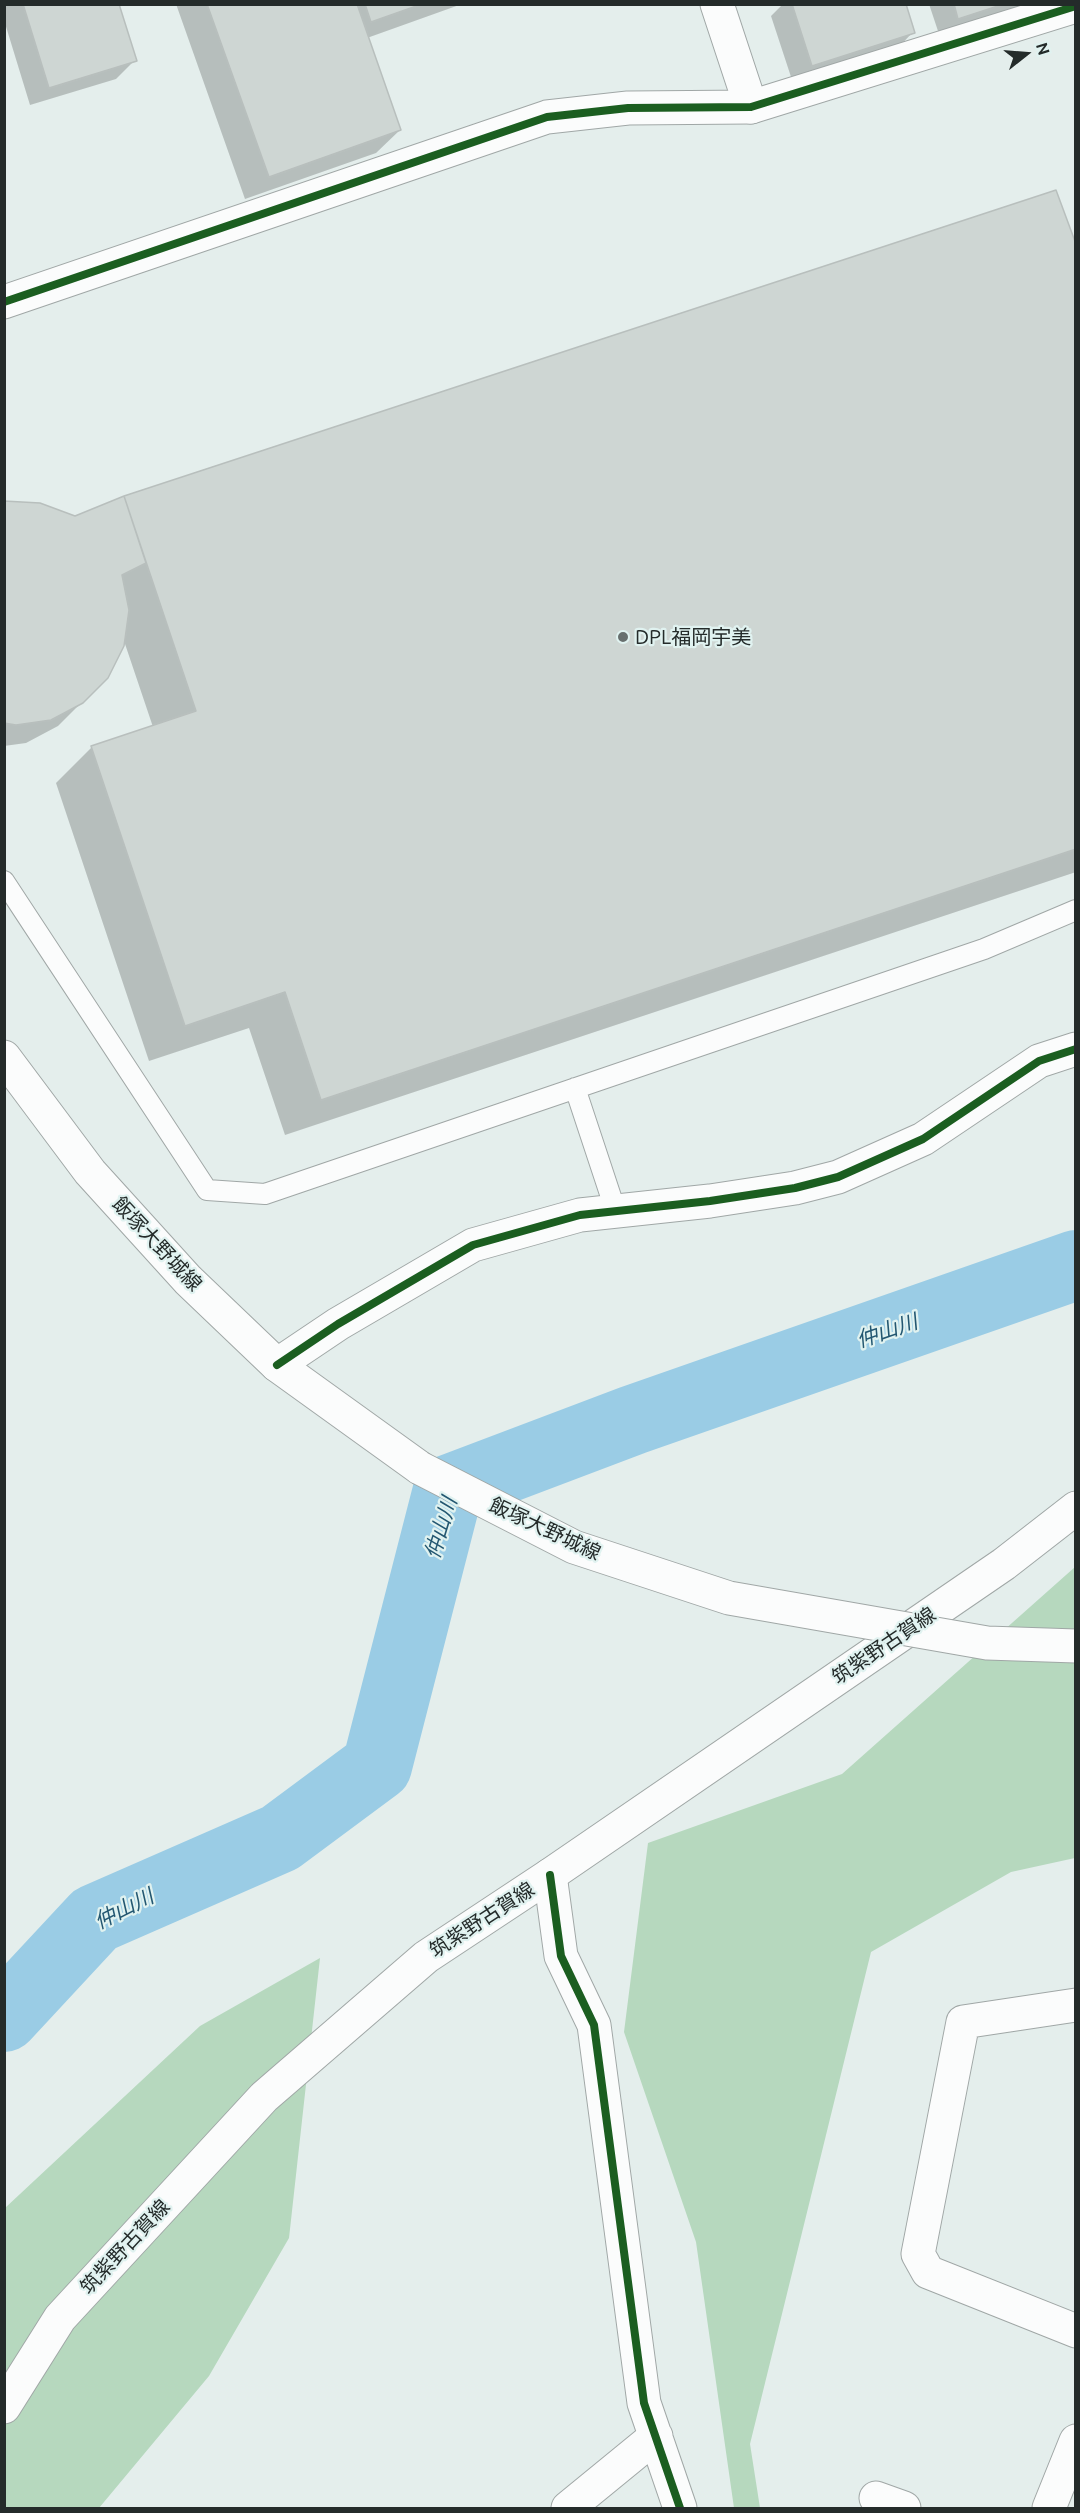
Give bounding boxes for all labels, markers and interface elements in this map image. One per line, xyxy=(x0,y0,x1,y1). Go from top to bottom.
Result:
north arrow xyxy=(996,24,1056,84)
text: N xyxy=(1033,40,1054,57)
place label: DPL福岡宇美 xyxy=(635,625,751,649)
marker: DPL福岡宇美 xyxy=(616,630,630,644)
street label: 飯塚大野城線 xyxy=(107,1192,207,1296)
water label: 仲山川 xyxy=(853,1309,921,1353)
street label: 飯塚大野城線 xyxy=(486,1493,604,1565)
water label: 仲山川 xyxy=(420,1494,462,1562)
street label: 筑紫野古賀線 xyxy=(828,1603,940,1689)
street label: 筑紫野古賀線 xyxy=(425,1877,539,1963)
water label: 仲山川 xyxy=(90,1883,158,1935)
street label: 筑紫野古賀線 xyxy=(75,2195,175,2299)

